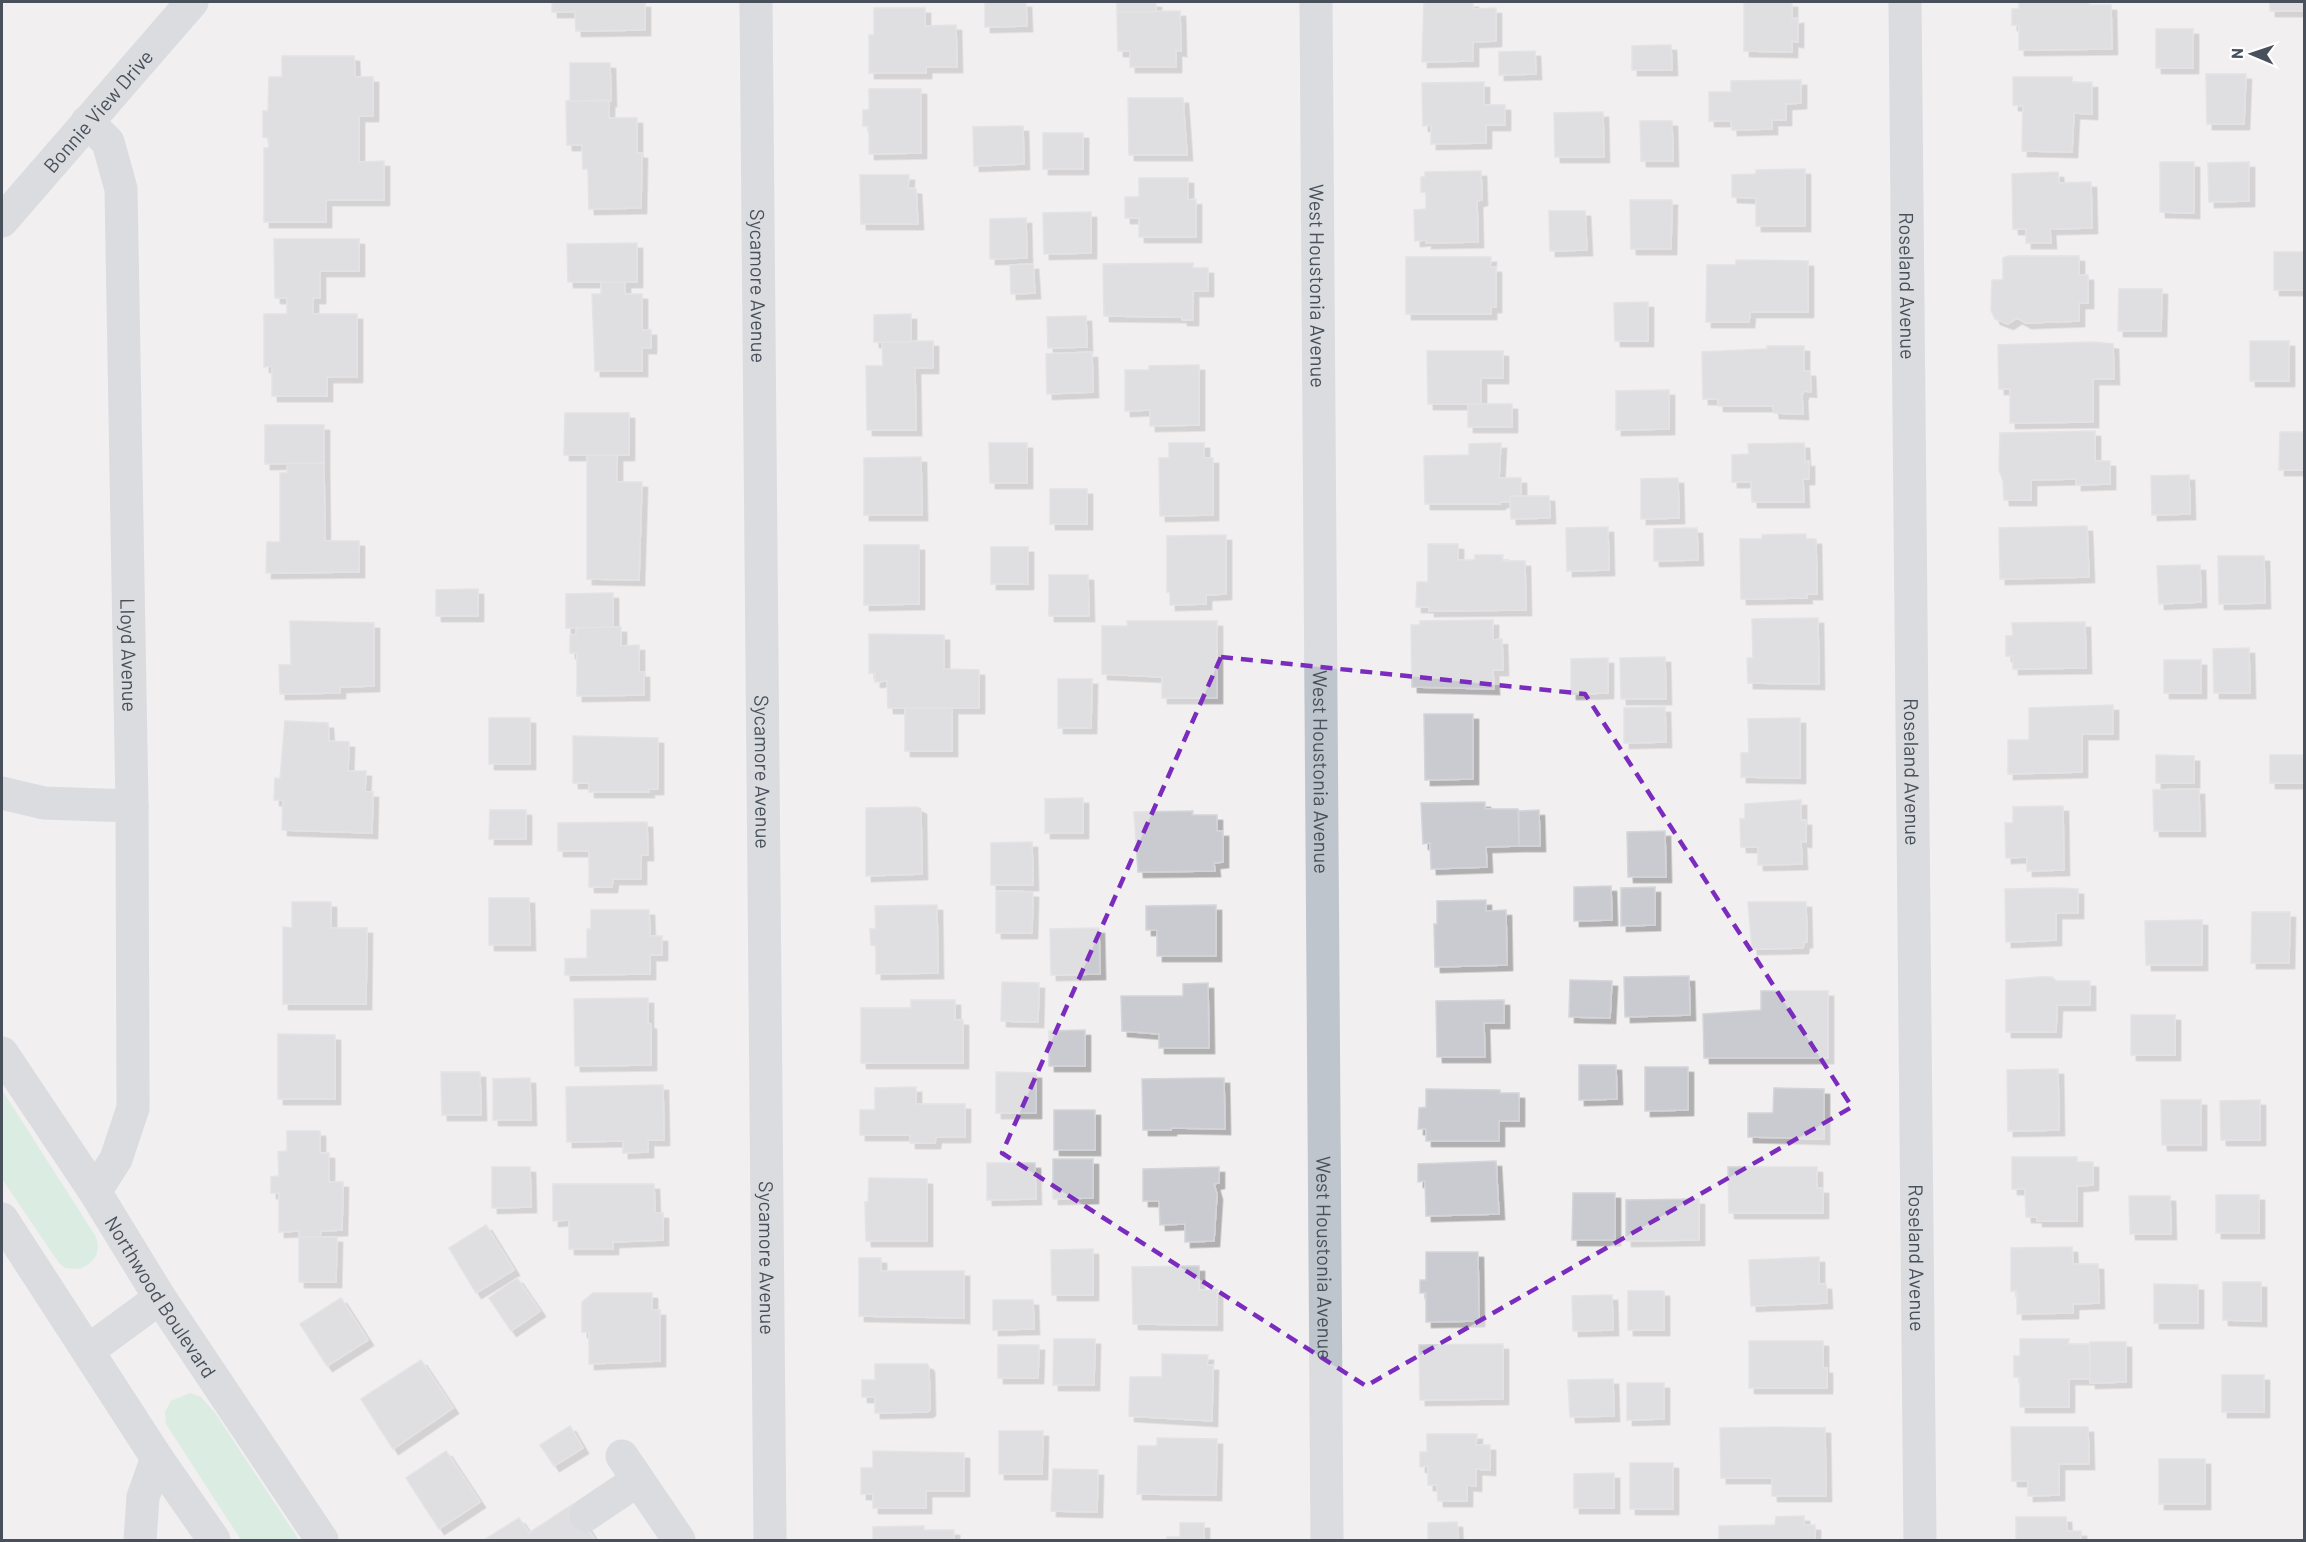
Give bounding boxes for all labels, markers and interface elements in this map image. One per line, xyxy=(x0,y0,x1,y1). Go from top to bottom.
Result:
north arrow xyxy=(2222,24,2282,84)
street label: Bonnie View Drive xyxy=(38,44,158,177)
text: N xyxy=(2227,48,2246,59)
street label: West Houstonia Avenue xyxy=(1305,184,1331,388)
street label: Sycamore Avenue xyxy=(746,209,771,363)
street label: Roseland Avenue xyxy=(1895,212,1920,360)
street label: Lloyd Avenue xyxy=(116,598,142,712)
street label: West Houstonia Avenue xyxy=(1309,670,1334,874)
street label: Sycamore Avenue xyxy=(750,695,776,849)
street label: Roseland Avenue xyxy=(1900,698,1925,846)
street label: West Houstonia Avenue xyxy=(1312,1156,1338,1360)
street label: Sycamore Avenue xyxy=(755,1181,780,1335)
street label: Roseland Avenue xyxy=(1905,1184,1930,1332)
street label: Northwood Boulevard xyxy=(100,1211,222,1382)

